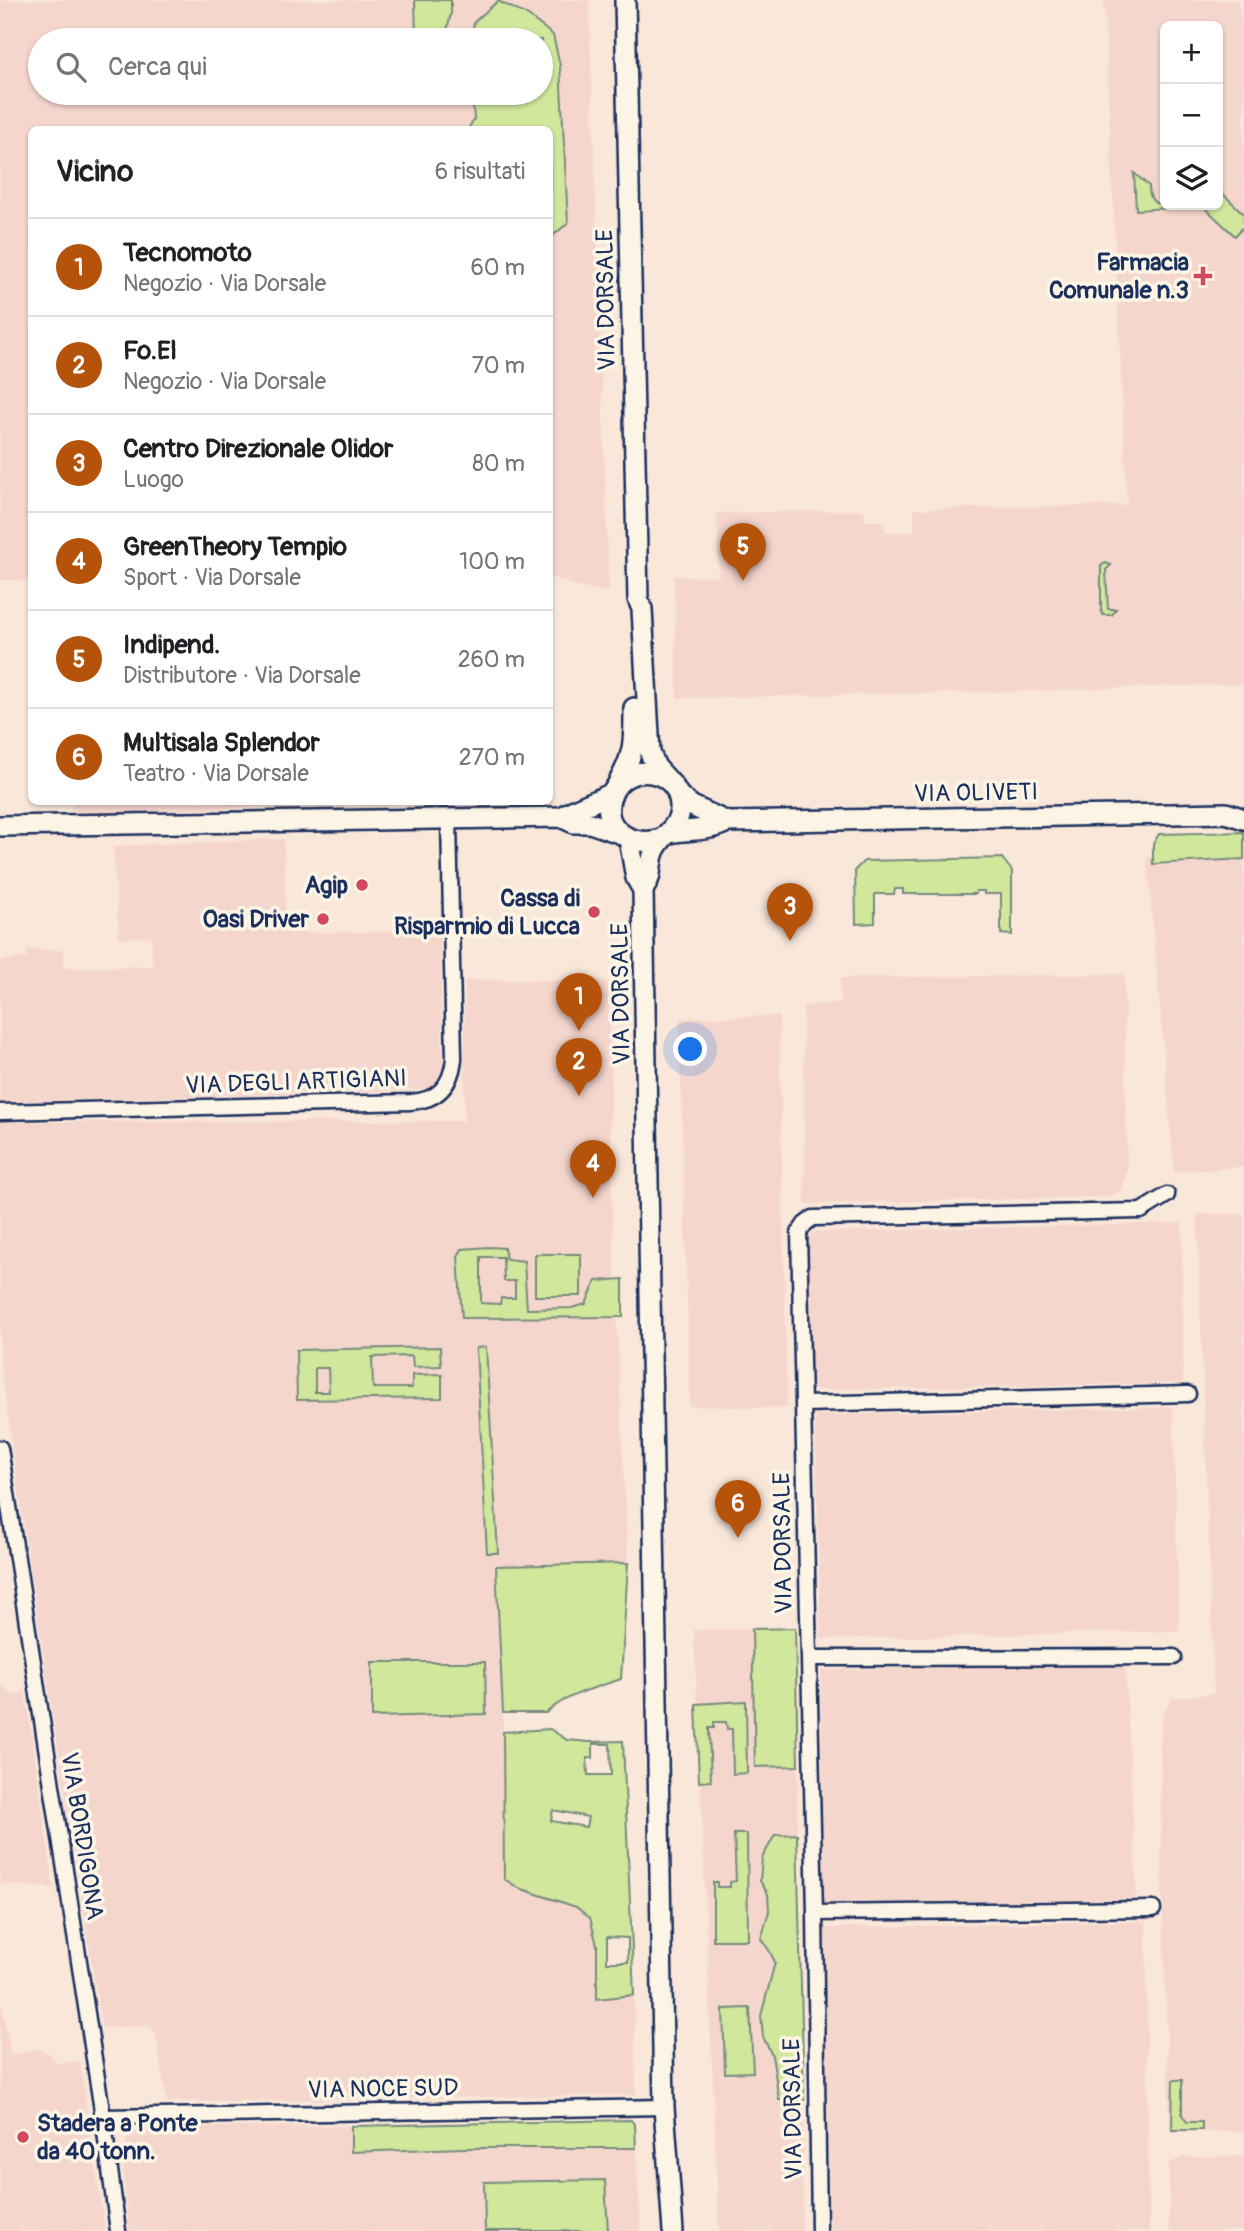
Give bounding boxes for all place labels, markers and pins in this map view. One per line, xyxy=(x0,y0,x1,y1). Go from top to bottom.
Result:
place label: Farmacia Comunale n.3 xyxy=(1049,248,1189,305)
marker: Farmacia Comunale n.3 xyxy=(1195,268,1211,284)
pin: 5 xyxy=(720,523,766,581)
place label: Agip xyxy=(305,871,348,900)
marker: Agip xyxy=(354,877,370,893)
pin: 3 xyxy=(767,883,813,941)
place label: Cassa di Risparmio di Lucca xyxy=(394,884,580,941)
marker: Cassa di Risparmio di Lucca xyxy=(586,904,602,920)
place label: Oasi Driver xyxy=(203,905,309,934)
marker: Oasi Driver xyxy=(315,911,331,927)
pin: 1 xyxy=(556,973,602,1031)
pin: 2 xyxy=(556,1038,602,1096)
pin: 4 xyxy=(570,1140,616,1198)
pin: 6 xyxy=(715,1480,761,1538)
place label: Stadera a Ponte da 40 tonn. xyxy=(37,2109,199,2166)
marker: Stadera a Ponte da 40 tonn. xyxy=(15,2129,31,2145)

